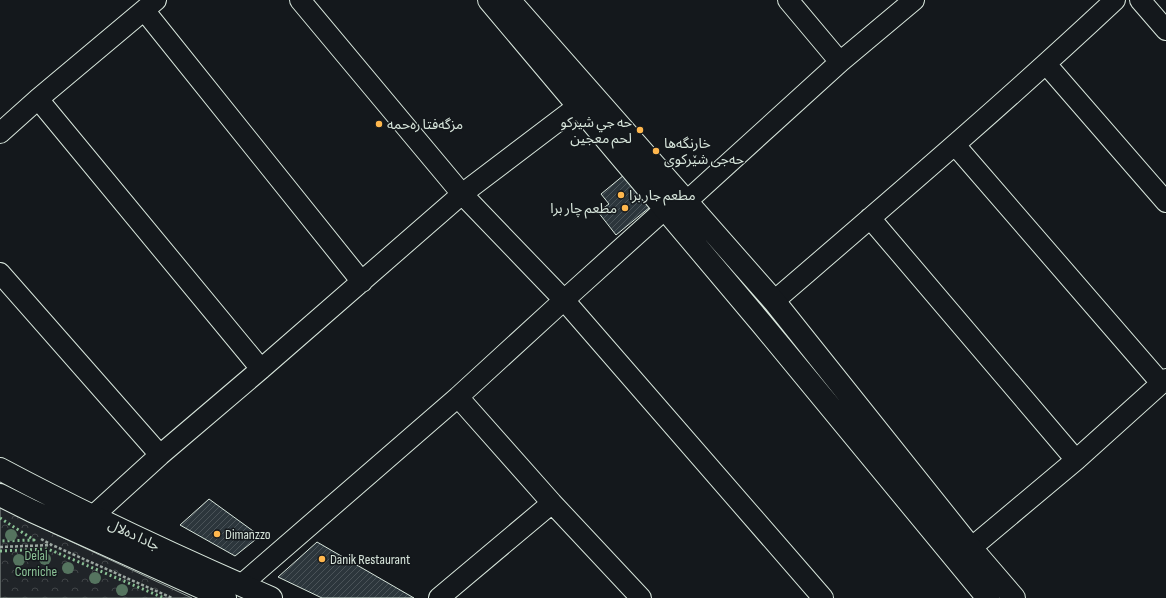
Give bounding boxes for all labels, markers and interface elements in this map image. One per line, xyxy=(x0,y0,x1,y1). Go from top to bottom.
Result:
place label: حه جي شيركو لحم معجين xyxy=(560,114,632,149)
place label: مزگەفتا رەحمە xyxy=(387,116,463,133)
marker: مزگەفتا رەحمە xyxy=(374,119,384,129)
marker: حه جي شيركو لحم معجين xyxy=(635,125,645,135)
place label: خارنگەها حەجى شێركوى xyxy=(664,135,744,168)
marker: خارنگەها حەجى شێركوى xyxy=(651,146,661,156)
place label: مطعم جار برا xyxy=(629,187,696,206)
marker: مطعم جار برا xyxy=(616,190,626,200)
place label: مطعم چار برا xyxy=(550,200,617,219)
marker: مطعم چار برا xyxy=(620,203,630,213)
street label: جادا دەلال xyxy=(106,516,162,554)
place label: Dimanzzo xyxy=(225,526,271,543)
marker: Dimanzzo xyxy=(212,529,222,539)
park label: Delal Corniche xyxy=(15,547,57,580)
place label: Danik Restaurant xyxy=(330,551,410,568)
marker: Danik Restaurant xyxy=(317,554,327,564)

